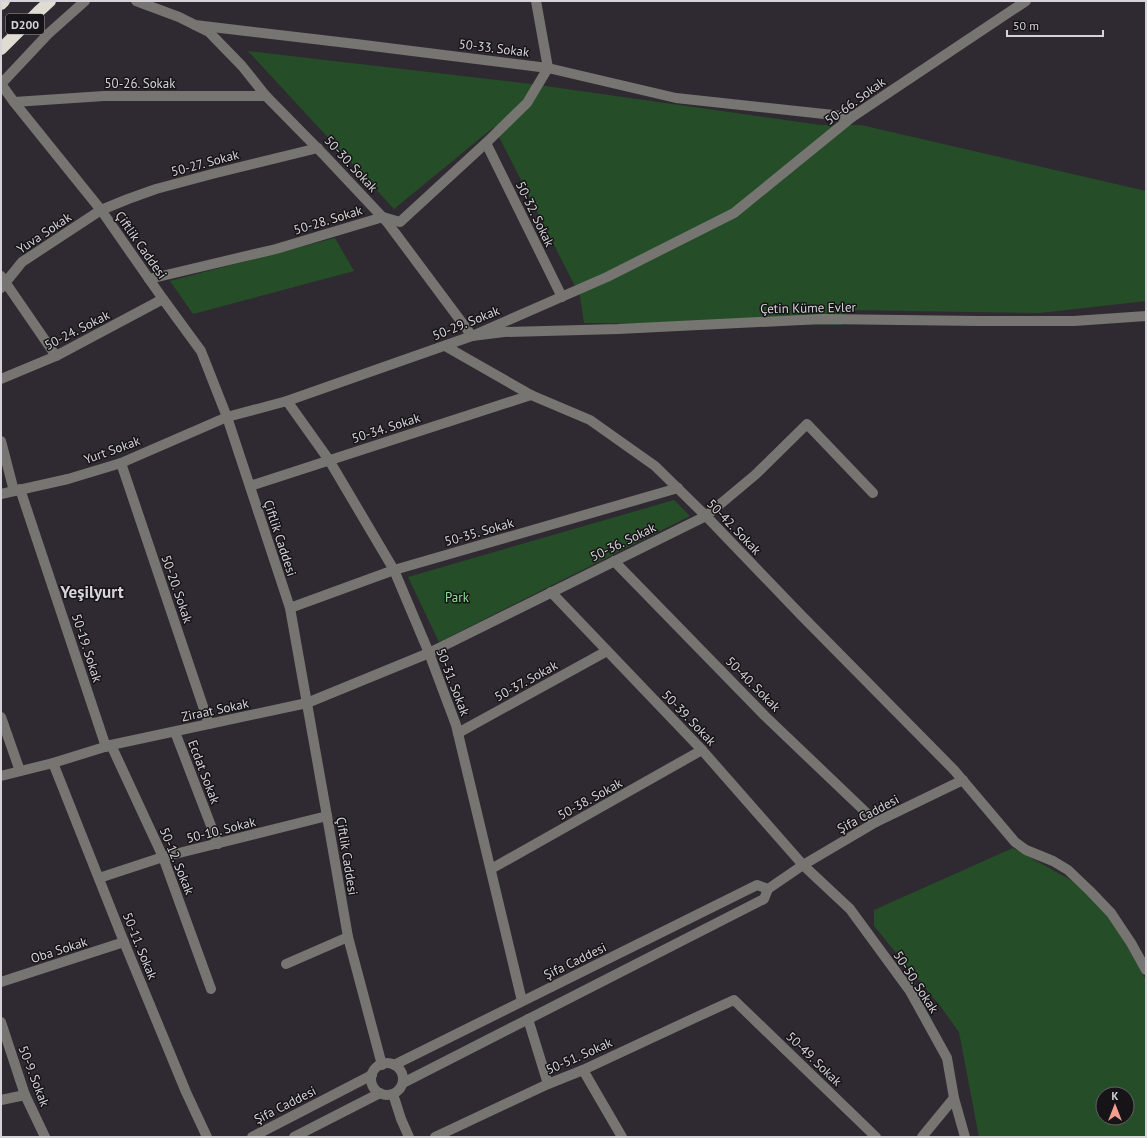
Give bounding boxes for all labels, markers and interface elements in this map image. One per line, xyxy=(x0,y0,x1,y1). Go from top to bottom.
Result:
scale bar xyxy=(1007,12,1103,38)
road number: D200 xyxy=(6,14,44,34)
text: 50 m xyxy=(1013,18,1039,33)
street label: 50-33. Sokak xyxy=(458,35,531,61)
street label: 50-66. Sokak xyxy=(821,73,889,129)
street label: 50-26. Sokak xyxy=(104,75,176,92)
street label: 50-30. Sokak xyxy=(321,132,382,196)
street label: 50-27. Sokak xyxy=(169,146,242,180)
street label: 50-32. Sokak xyxy=(512,178,559,250)
street label: 50-28. Sokak xyxy=(292,201,365,239)
street label: Yuva Sokak xyxy=(13,208,75,257)
street label: Çiftlik Caddesi xyxy=(111,208,171,282)
street label: Çetin Küme Evler xyxy=(760,299,857,317)
street label: 50-29. Sokak xyxy=(430,302,503,344)
street label: 50-24. Sokak xyxy=(41,306,113,354)
street label: 50-34. Sokak xyxy=(350,409,423,447)
street label: Yurt Sokak xyxy=(81,432,143,468)
street label: 50-42. Sokak xyxy=(703,496,765,559)
street label: Çiftlik Caddesi xyxy=(260,498,300,578)
street label: 50-35. Sokak xyxy=(443,514,516,550)
street label: 50-36. Sokak xyxy=(587,518,659,565)
street label: 50-20. Sokak xyxy=(157,553,197,626)
district label: Yeşilyurt xyxy=(59,581,124,603)
park label: Park xyxy=(445,589,470,606)
street label: 50-19. Sokak xyxy=(68,612,106,685)
street label: 50-31. Sokak xyxy=(432,646,474,719)
street label: 50-40. Sokak xyxy=(722,653,785,716)
street label: 50-37. Sokak xyxy=(491,656,561,705)
street label: 50-39. Sokak xyxy=(658,687,720,750)
street label: Ziraat Sokak xyxy=(180,694,251,725)
street label: Ecdat Sokak xyxy=(184,738,224,807)
street label: 50-38. Sokak xyxy=(555,774,626,824)
street label: Şifa Caddesi xyxy=(834,791,902,837)
street label: 50-10. Sokak xyxy=(184,813,258,847)
street label: Çiftlik Caddesi xyxy=(332,816,362,896)
street label: 50-12. Sokak xyxy=(156,825,198,898)
street label: 50-11. Sokak xyxy=(119,910,161,983)
street label: Oba Sokak xyxy=(29,933,90,967)
street label: Şifa Caddesi xyxy=(541,939,609,983)
street label: 50-50. Sokak xyxy=(890,948,943,1017)
street label: 50-49. Sokak xyxy=(783,1028,846,1090)
street label: 50-51. Sokak xyxy=(543,1033,616,1078)
street label: 50-9. Sokak xyxy=(15,1043,54,1110)
street label: Şifa Caddesi xyxy=(251,1082,319,1128)
north arrow xyxy=(1095,1086,1135,1126)
text: K xyxy=(1112,1089,1119,1103)

